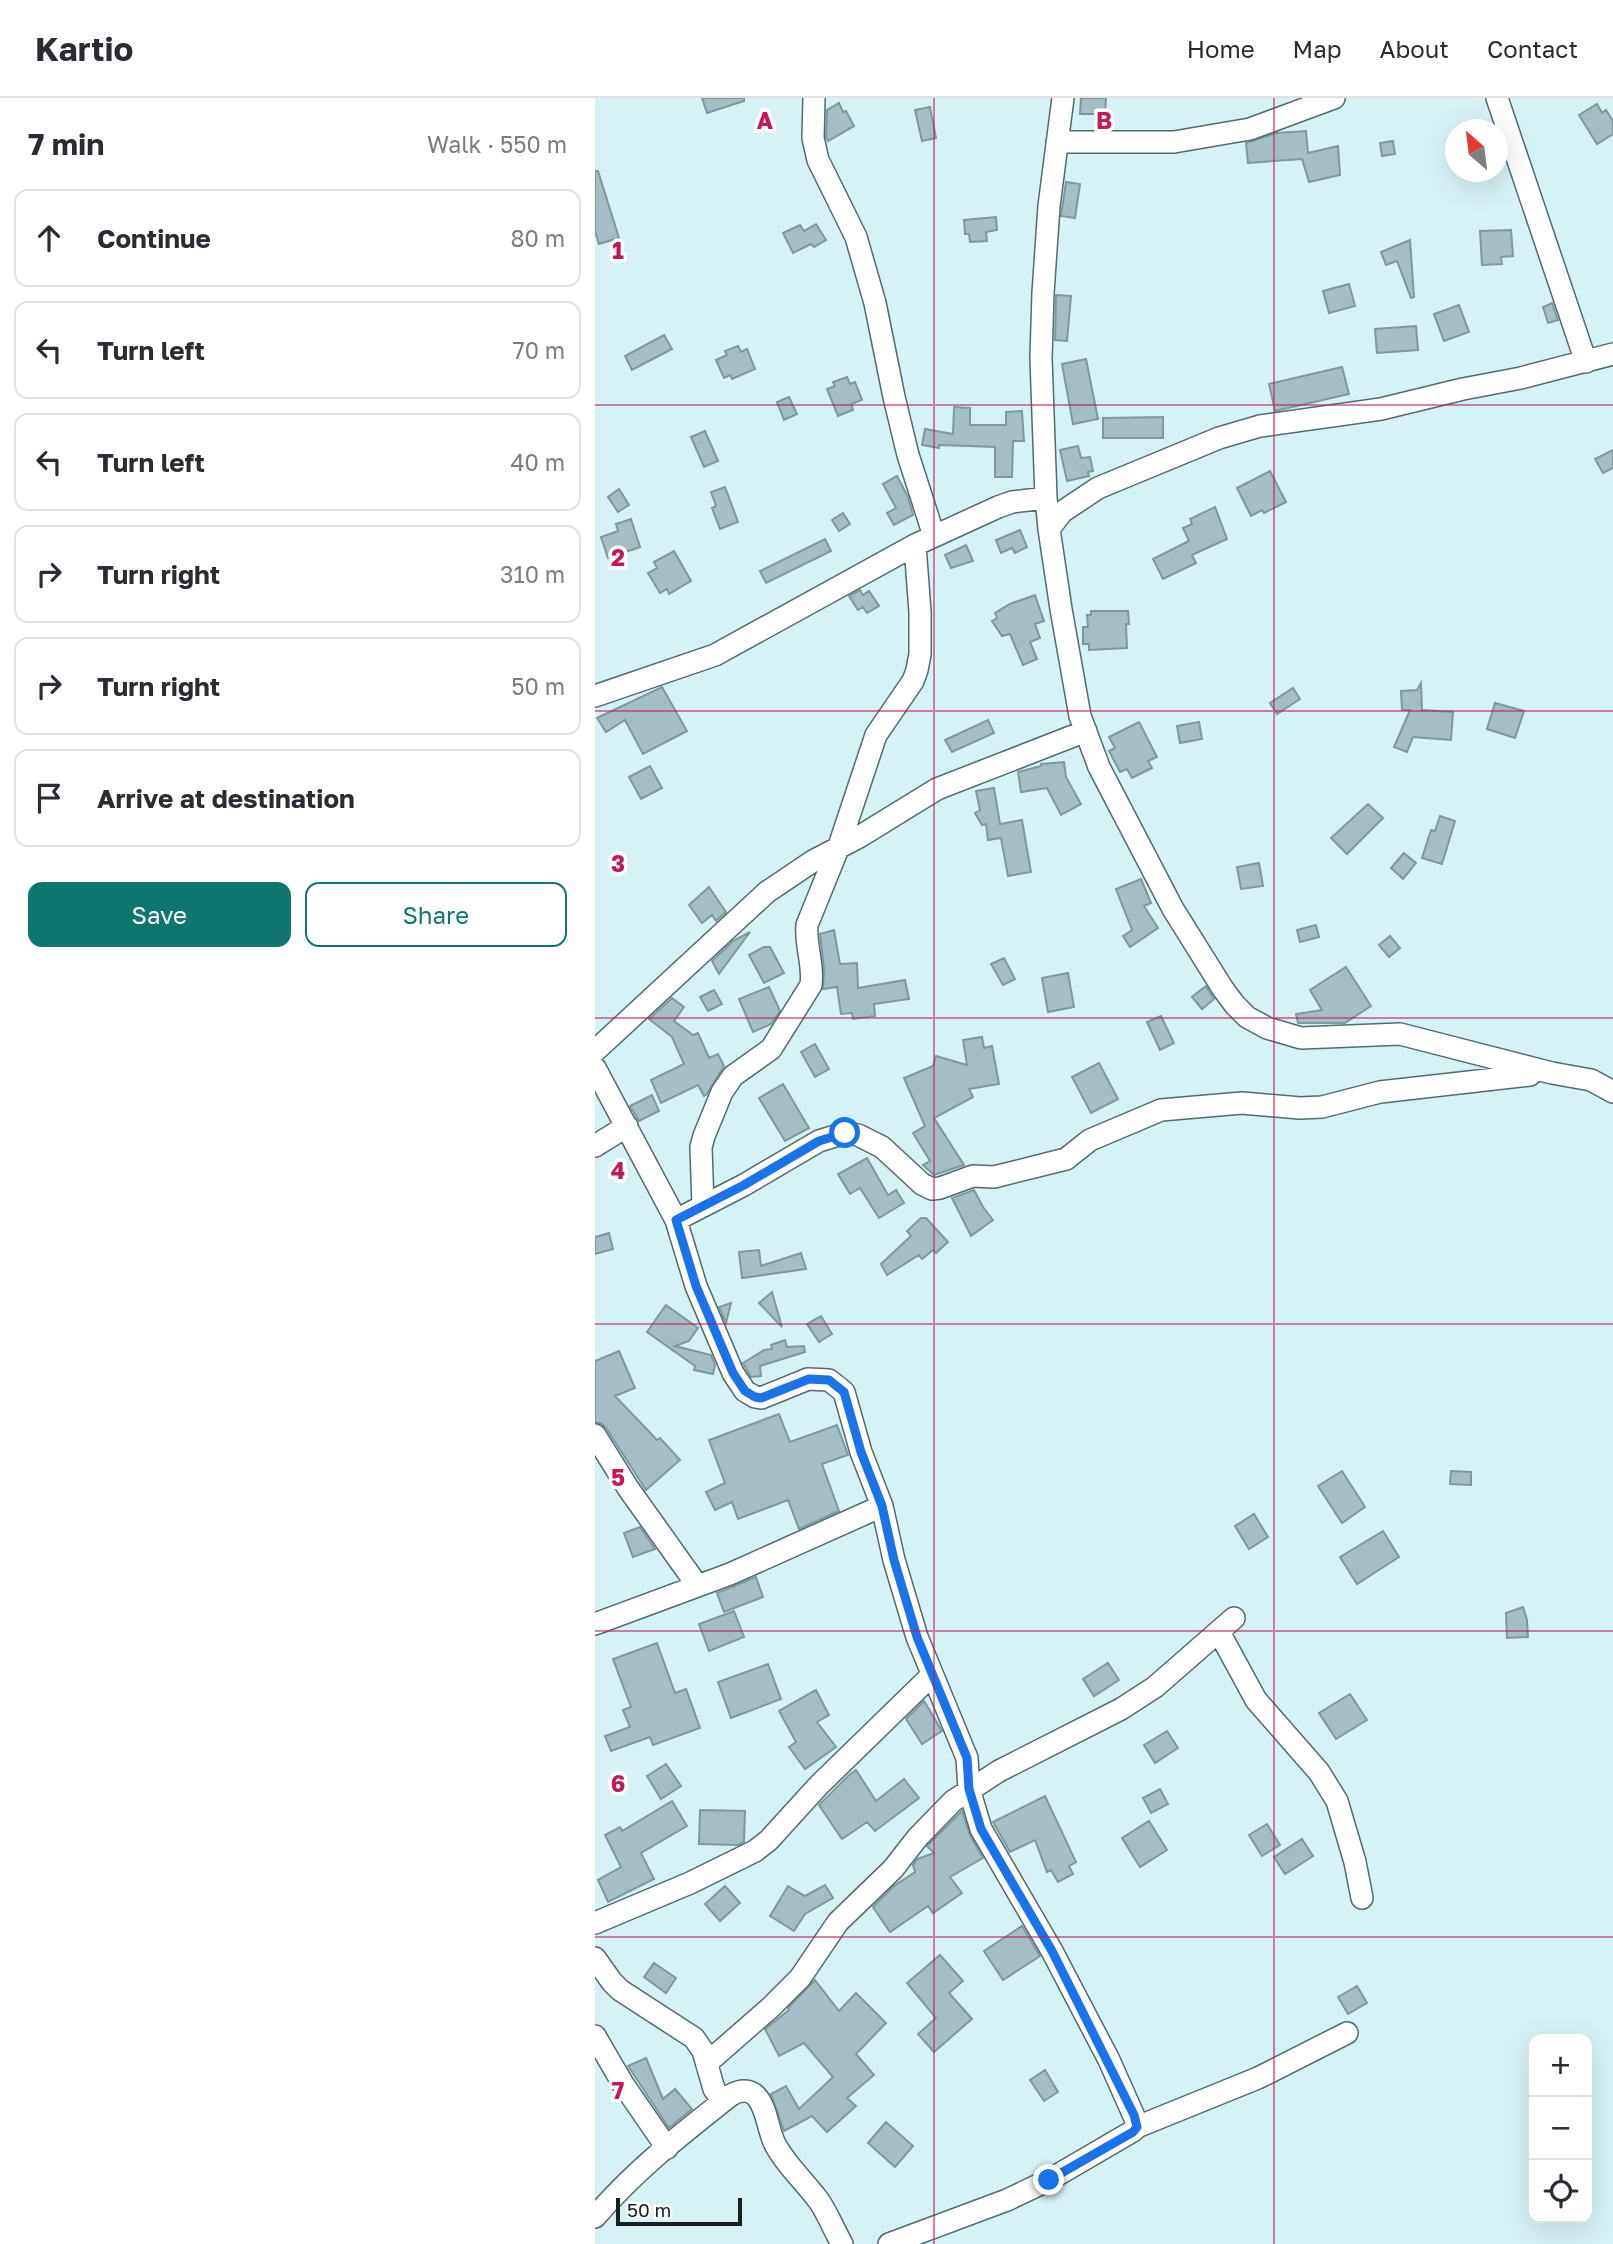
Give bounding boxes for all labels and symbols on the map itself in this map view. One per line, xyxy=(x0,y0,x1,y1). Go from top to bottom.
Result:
text: A xyxy=(757,106,774,134)
text: B xyxy=(1096,106,1112,134)
north arrow xyxy=(1445,119,1508,182)
text: 1 xyxy=(612,236,624,264)
text: 2 xyxy=(611,543,625,571)
text: 3 xyxy=(611,849,625,877)
route start xyxy=(829,1117,860,1148)
text: 4 xyxy=(611,1156,625,1184)
text: 5 xyxy=(611,1463,625,1491)
text: 6 xyxy=(611,1769,625,1797)
text: 7 xyxy=(612,2076,624,2104)
route end xyxy=(1033,2164,1064,2195)
scale bar xyxy=(616,2195,742,2227)

